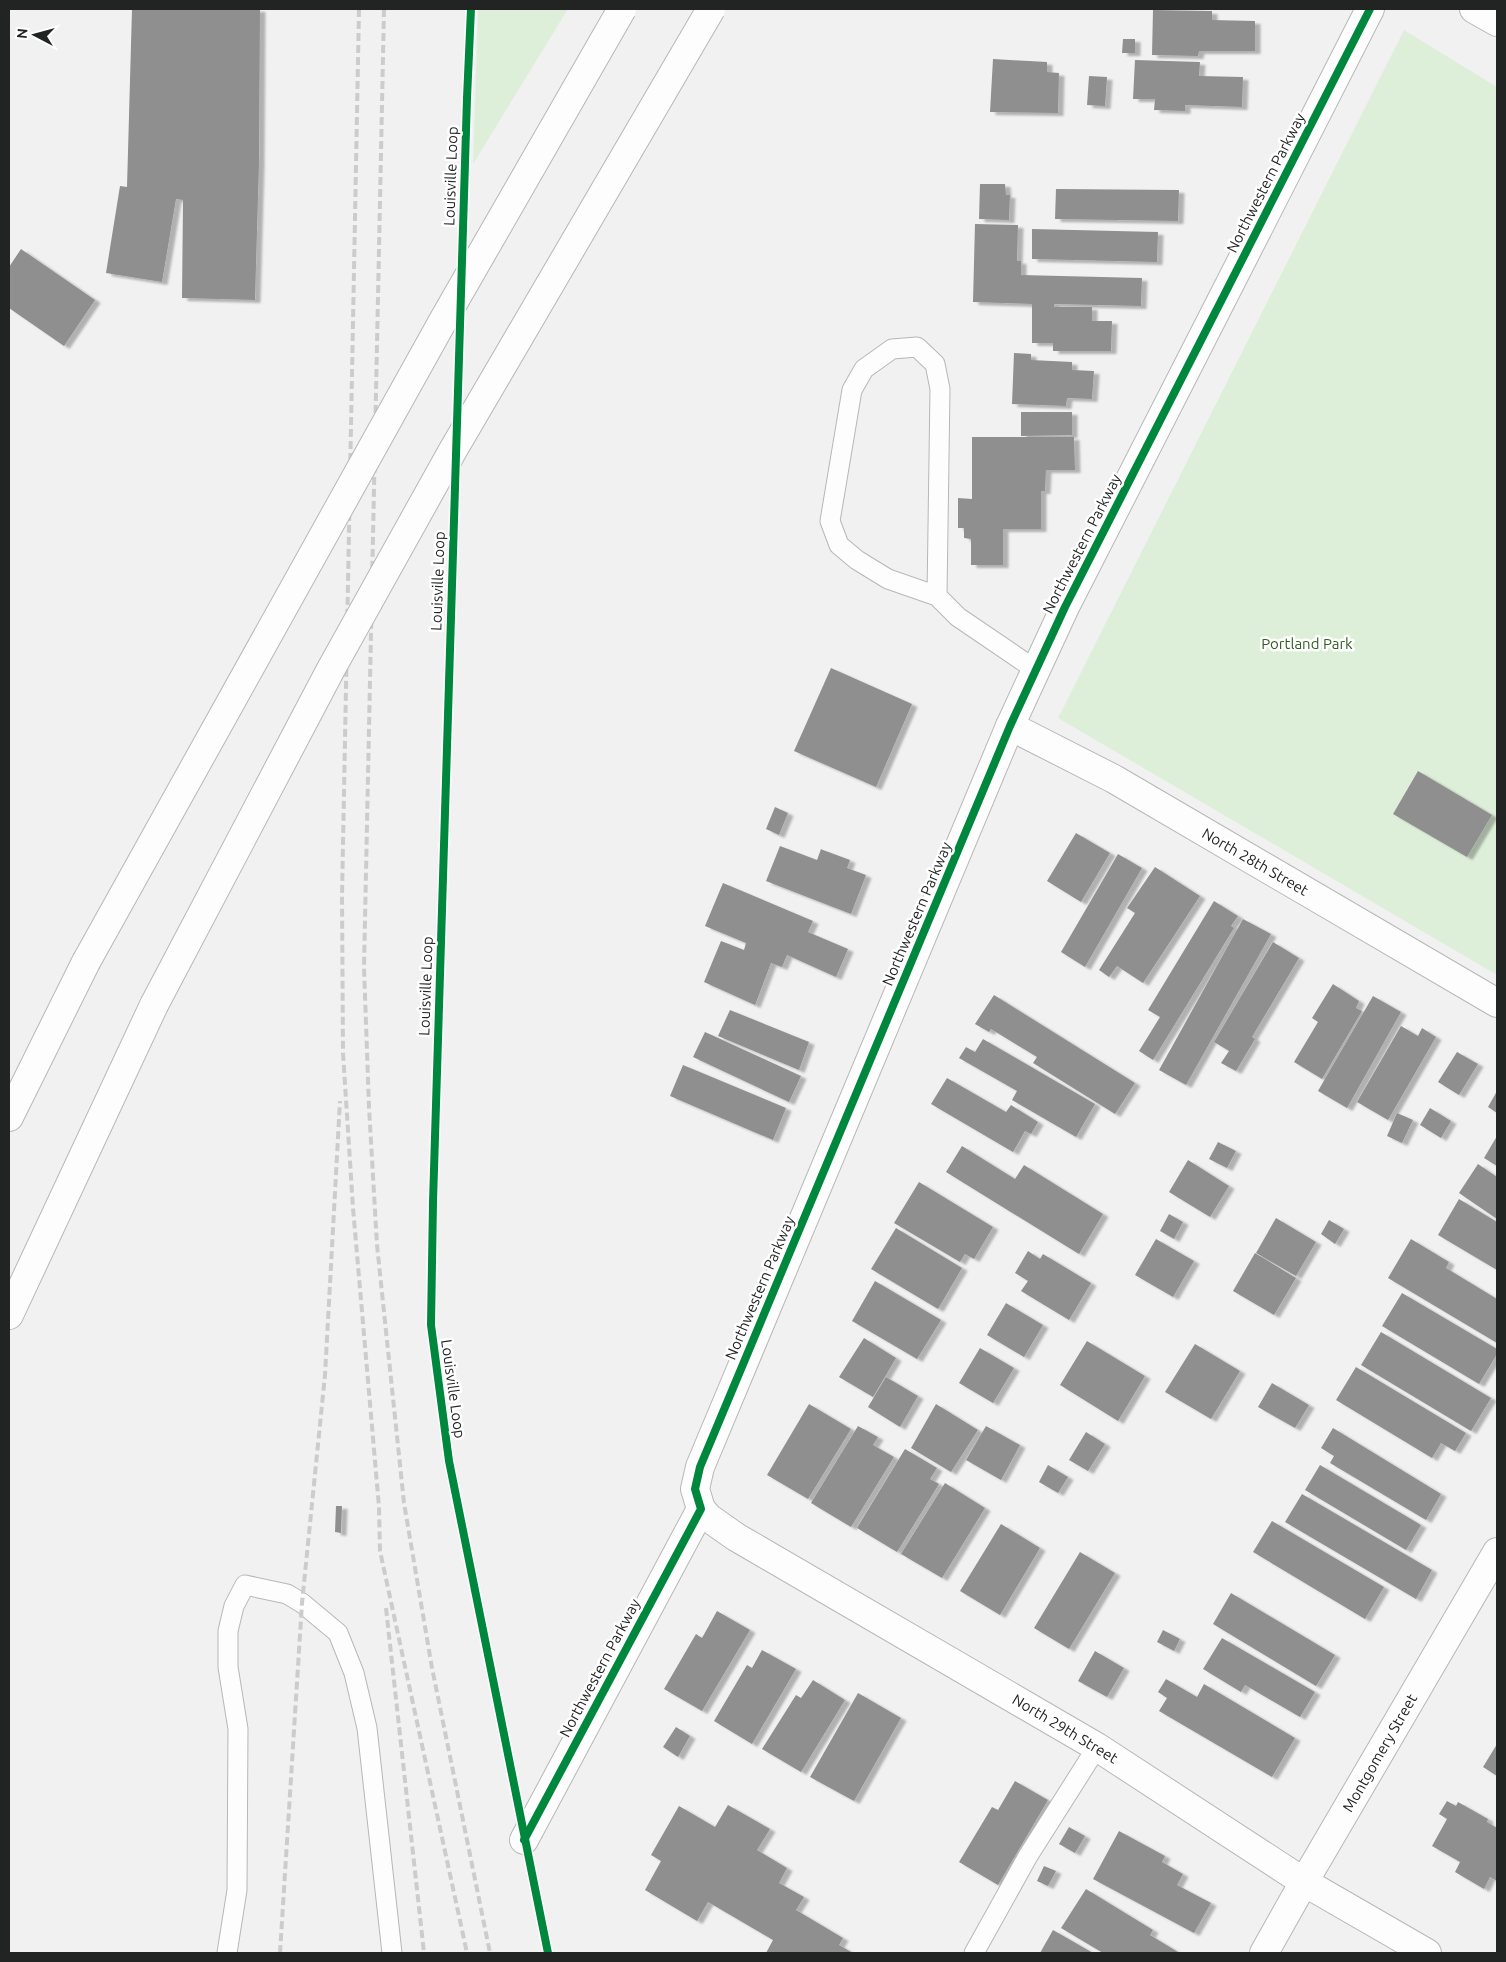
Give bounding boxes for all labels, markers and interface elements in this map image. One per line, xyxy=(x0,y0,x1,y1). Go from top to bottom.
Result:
north arrow xyxy=(10,10,60,60)
text: N xyxy=(14,28,31,40)
street label: Northwestern Parkway xyxy=(1223,110,1308,255)
street label: Louisville Loop xyxy=(440,126,461,226)
street label: Northwestern Parkway xyxy=(1039,471,1124,616)
street label: Louisville Loop xyxy=(427,531,448,631)
park label: Portland Park xyxy=(1261,635,1353,652)
street label: North 28th Street xyxy=(1199,824,1311,899)
street label: Northwestern Parkway xyxy=(879,839,954,988)
street label: Louisville Loop xyxy=(415,936,436,1036)
street label: Northwestern Parkway xyxy=(722,1213,797,1362)
street label: Louisville Loop xyxy=(438,1338,469,1439)
street label: Northwestern Parkway xyxy=(556,1596,643,1740)
street label: North 29th Street xyxy=(1010,1690,1121,1767)
street label: Montgomery Street xyxy=(1339,1691,1420,1815)

